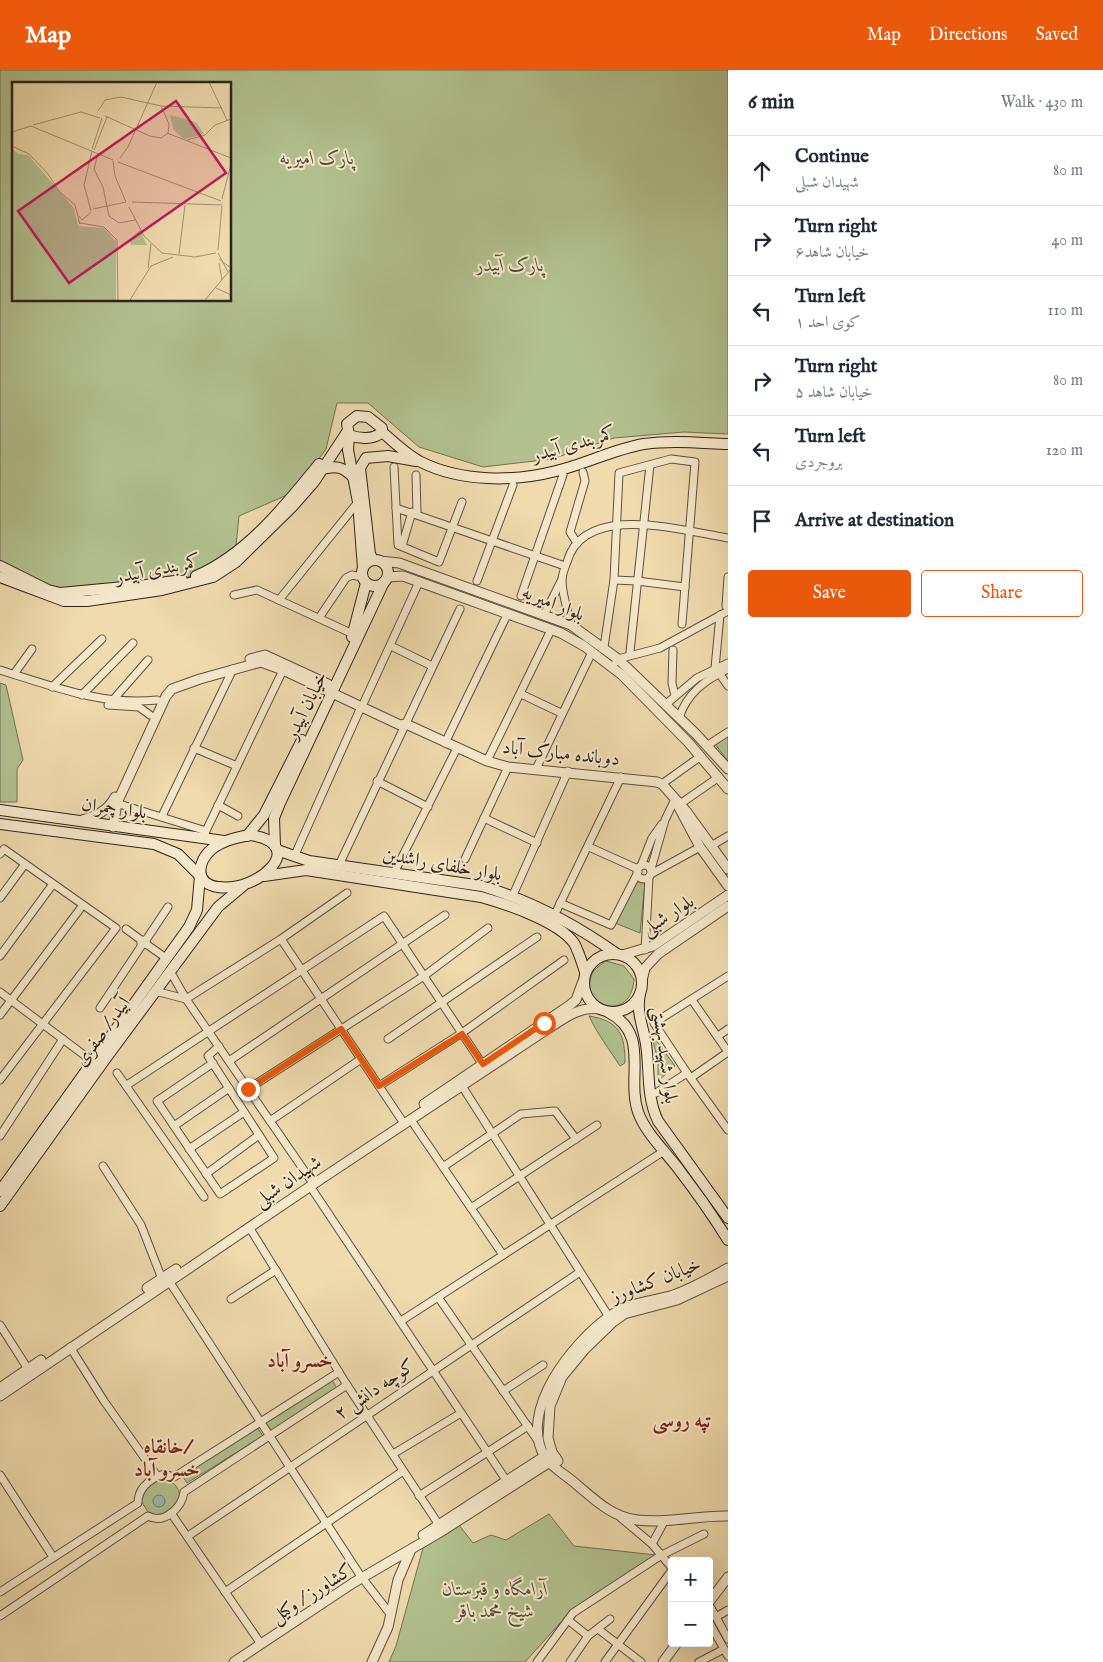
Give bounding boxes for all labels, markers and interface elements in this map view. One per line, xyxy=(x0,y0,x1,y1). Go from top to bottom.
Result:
text: Map xyxy=(25,20,71,51)
text: Map xyxy=(867,24,901,47)
text: Directions xyxy=(929,24,1007,47)
text: Saved xyxy=(1035,24,1078,47)
inset map xyxy=(12,82,231,301)
text: 6 min xyxy=(748,89,794,116)
text: Walk · 430 m xyxy=(1001,93,1083,113)
text: Continue xyxy=(795,145,869,169)
park label: پارک امیریه xyxy=(280,147,356,171)
icon: ahead xyxy=(748,157,776,185)
text: 80 m xyxy=(1053,161,1083,181)
text: شهیدان شبلی xyxy=(795,173,859,193)
text: Turn right xyxy=(795,215,877,239)
icon: right xyxy=(748,227,776,255)
text: 40 m xyxy=(1051,231,1083,251)
text: خیابان شاهد۶ xyxy=(795,243,869,263)
park label: پارک آبیدر xyxy=(474,254,545,278)
text: Turn left xyxy=(795,285,866,309)
icon: left xyxy=(748,297,776,325)
text: 110 m xyxy=(1047,301,1083,321)
text: کوی احد ۱ xyxy=(795,313,860,333)
text: Turn right xyxy=(795,355,877,379)
icon: right xyxy=(748,367,776,395)
text: 80 m xyxy=(1053,371,1083,391)
text: خیابان شاهد ۵ xyxy=(795,383,873,403)
street label: کمربندی آبیدر xyxy=(527,422,619,469)
text: Turn left xyxy=(795,425,866,449)
icon: left xyxy=(748,437,776,465)
text: 120 m xyxy=(1046,441,1083,461)
text: بروجردی xyxy=(795,453,842,473)
icon: arrive xyxy=(748,507,776,535)
text: Arrive at destination xyxy=(795,509,954,533)
street label: کمربندی آبیدر xyxy=(111,550,203,590)
button: Save xyxy=(748,570,911,617)
button: Share xyxy=(921,570,1083,617)
street label: بلوار امیریه xyxy=(518,581,588,627)
street label: خیابان آبیدر xyxy=(279,668,334,746)
street label: دوبانده مبارک آباد xyxy=(501,736,621,772)
street label: بلوار چمران xyxy=(80,793,148,825)
street label: بلوار خلفای راشدین xyxy=(380,843,504,887)
street label: بلوار شبلی xyxy=(637,890,700,943)
street label: آبیدر/ صفری xyxy=(70,991,138,1072)
street label: بلوار شهید بهشتی xyxy=(645,1005,683,1105)
route start xyxy=(533,1012,556,1035)
route end xyxy=(237,1078,260,1101)
street label: شهیدان شبلی xyxy=(250,1151,327,1214)
street label: خیابان کشاورز xyxy=(606,1253,705,1310)
district label: خسرو آباد xyxy=(267,1348,333,1374)
street label: کوچه دانش ۲ xyxy=(330,1354,420,1426)
district label: تپه روسی xyxy=(652,1409,712,1435)
district label: خانقاه/ خسرو آباد xyxy=(134,1435,200,1483)
map controls xyxy=(668,1557,713,1647)
button: + xyxy=(668,1557,713,1602)
street label: کشاورز / وکیل xyxy=(266,1559,358,1629)
park label: آرامگاه و قبرستان شیخ محمد باقر xyxy=(442,1576,548,1628)
button: − xyxy=(668,1602,713,1647)

